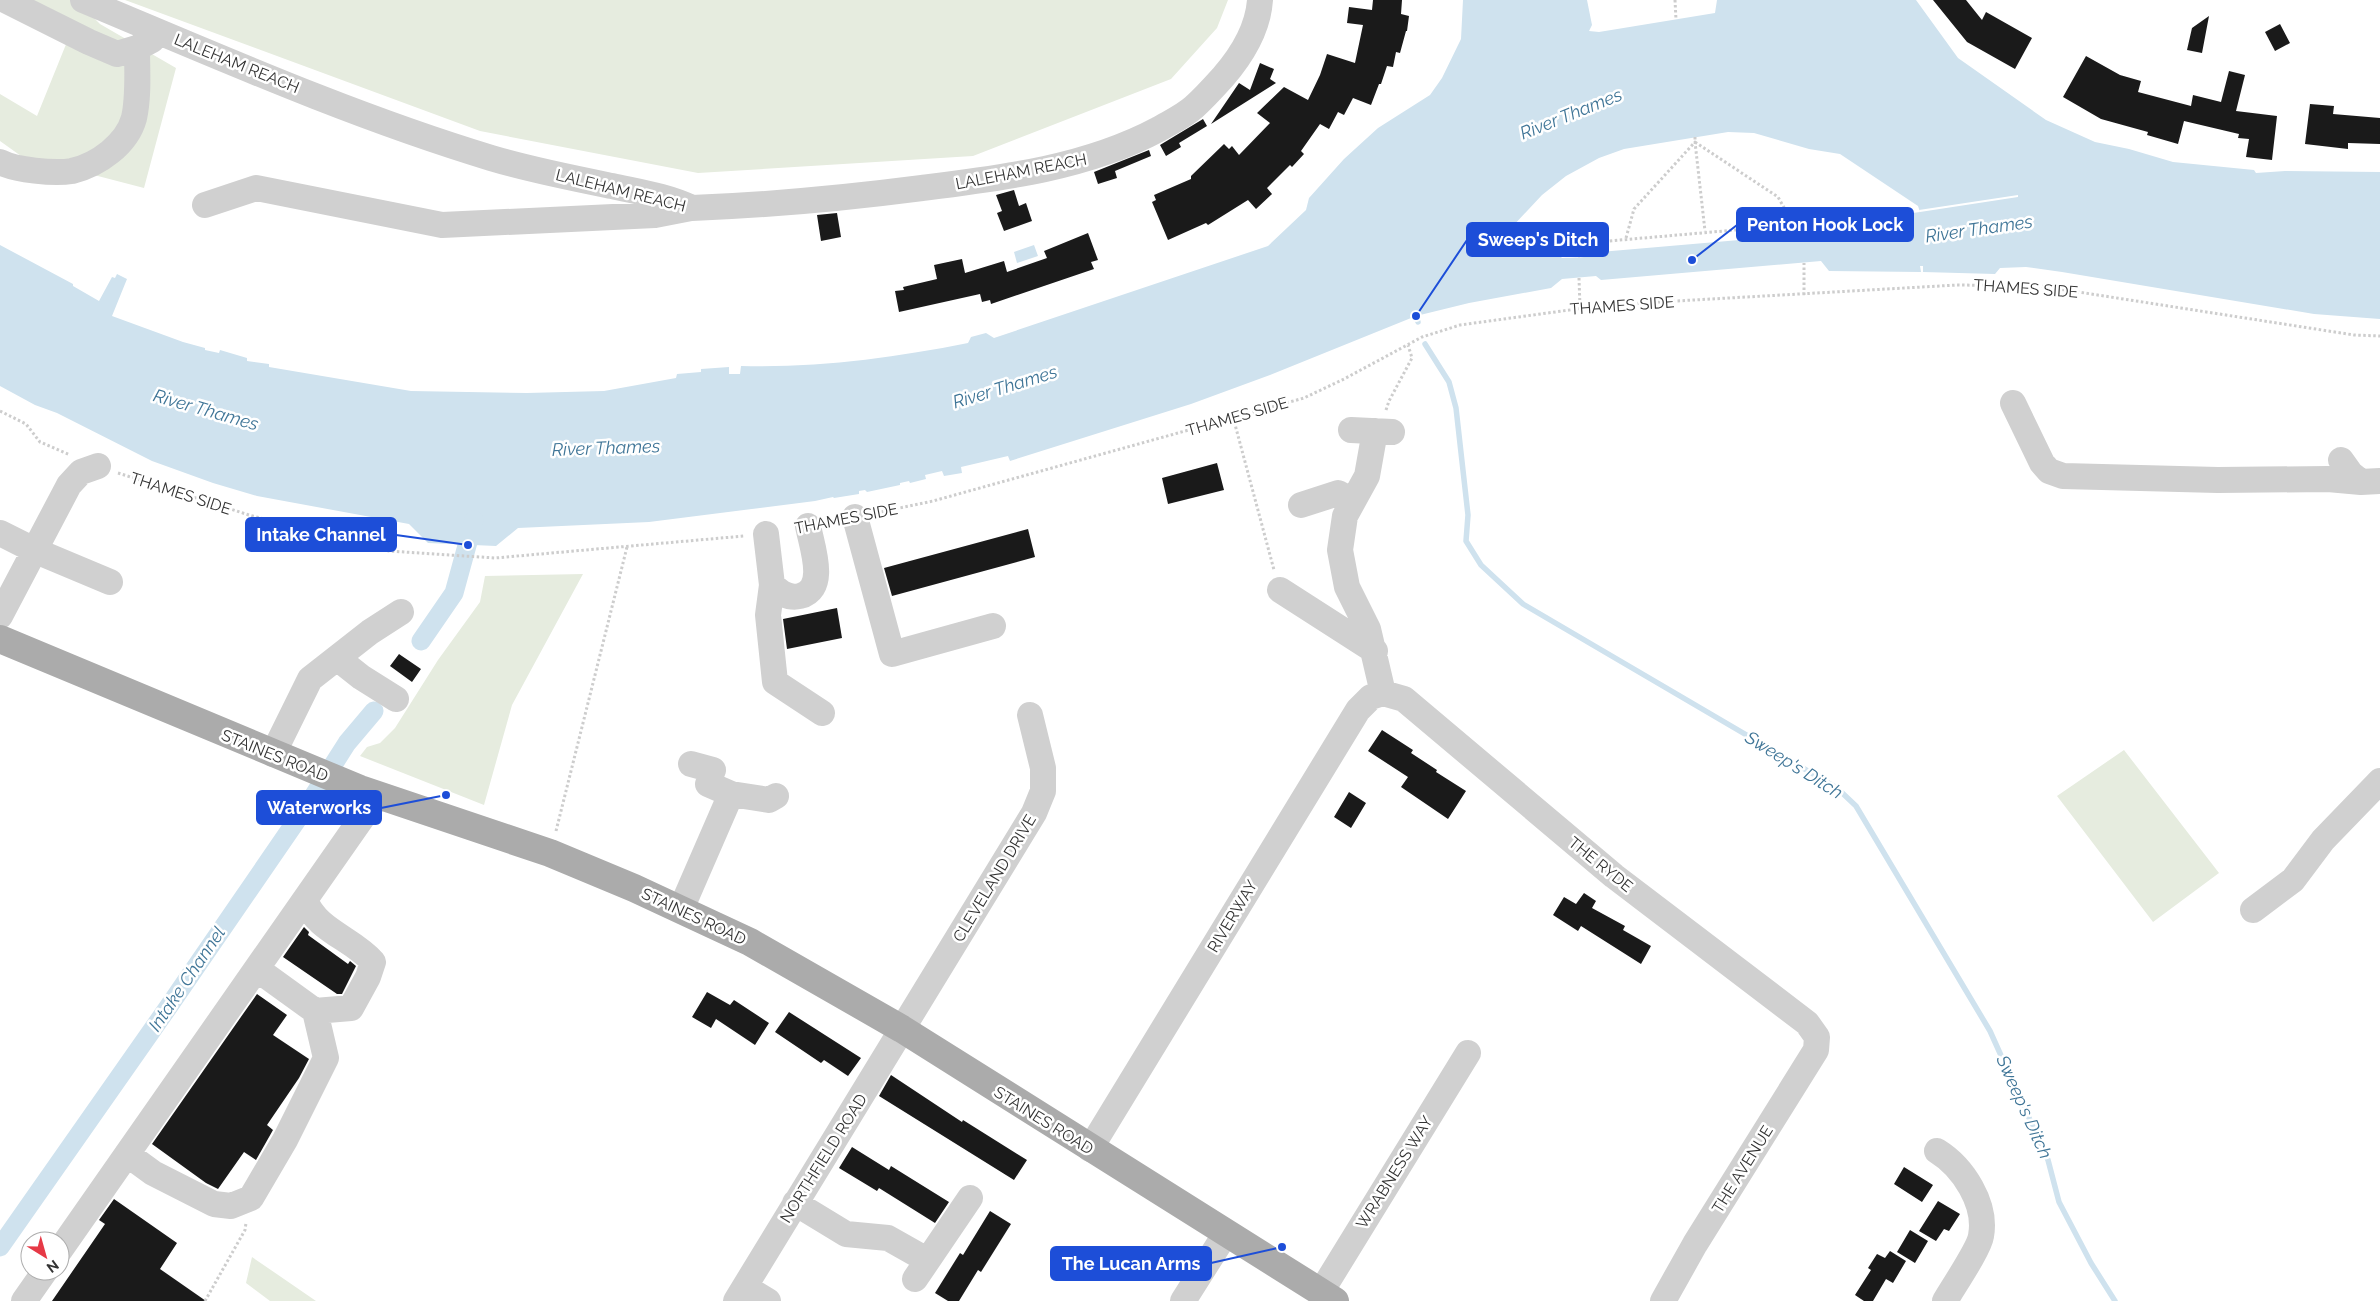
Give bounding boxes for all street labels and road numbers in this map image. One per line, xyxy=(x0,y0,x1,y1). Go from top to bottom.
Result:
street label: LALEHAM REACH xyxy=(171,30,302,97)
street label: LALEHAM REACH xyxy=(954,149,1088,194)
street label: LALEHAM REACH xyxy=(554,165,688,216)
street label: THAMES SIDE xyxy=(1973,275,2079,302)
street label: THAMES SIDE xyxy=(1569,292,1675,319)
street label: THAMES SIDE xyxy=(1184,393,1290,440)
street label: THAMES SIDE xyxy=(128,468,234,519)
street label: THAMES SIDE xyxy=(793,499,900,538)
street label: STAINES ROAD xyxy=(219,725,331,785)
street label: CLEVELAND DRIVE xyxy=(949,811,1040,945)
street label: THE RYDE xyxy=(1565,833,1637,896)
street label: RIVERWAY xyxy=(1203,876,1262,956)
street label: STAINES ROAD xyxy=(638,884,749,949)
street label: STAINES ROAD xyxy=(991,1082,1097,1158)
street label: NORTHFIELD ROAD xyxy=(776,1090,871,1226)
street label: WRABNESS WAY xyxy=(1352,1112,1437,1232)
street label: THE AVENUE xyxy=(1708,1122,1777,1217)

